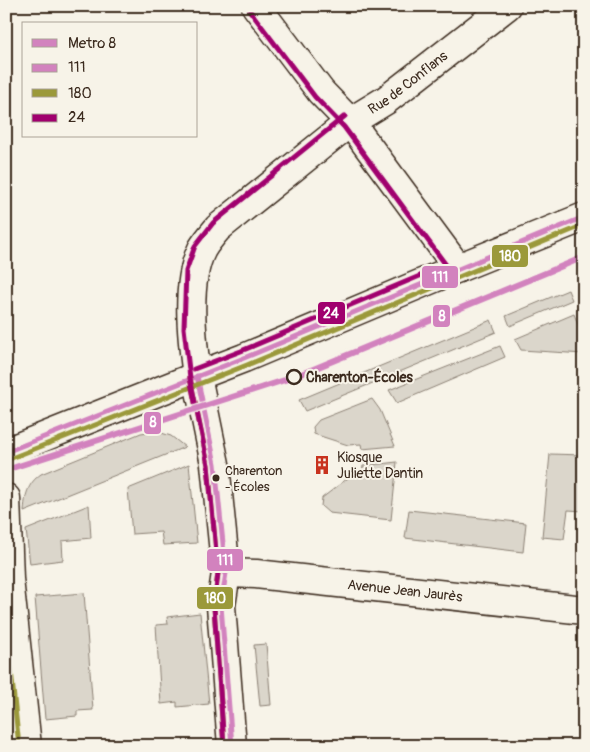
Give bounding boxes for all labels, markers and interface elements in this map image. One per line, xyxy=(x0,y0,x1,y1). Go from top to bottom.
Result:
legend xyxy=(22,22,198,138)
text: Metro 8 xyxy=(68,34,117,53)
street label: Rue de Conflans xyxy=(365,47,451,118)
text: 111 xyxy=(68,58,86,77)
text: 180 xyxy=(68,84,92,103)
text: 24 xyxy=(68,108,85,127)
line badge: 180 xyxy=(491,244,529,268)
text: 180 xyxy=(499,248,521,265)
line badge: 111 xyxy=(421,265,459,289)
text: 111 xyxy=(432,269,448,286)
line badge: 24 xyxy=(317,301,346,325)
line badge: 8 xyxy=(432,304,451,328)
text: 24 xyxy=(323,305,340,322)
text: 8 xyxy=(438,308,446,325)
place label: Charenton-Écoles xyxy=(306,368,413,386)
marker: Charenton-Écoles xyxy=(286,369,302,385)
line badge: 8 xyxy=(143,411,162,435)
text: 8 xyxy=(149,414,157,431)
place label: Kiosque Juliette Dantin xyxy=(337,449,423,482)
building icon: Kiosque Juliette Dantin xyxy=(311,454,333,476)
place label: Charenton - Écoles xyxy=(225,463,282,495)
marker: Charenton - Écoles xyxy=(211,473,221,483)
line badge: 111 xyxy=(206,548,244,572)
text: 111 xyxy=(217,552,233,569)
street label: Avenue Jean Jaurès xyxy=(347,576,464,605)
line badge: 180 xyxy=(196,586,234,610)
text: 180 xyxy=(204,590,226,607)

